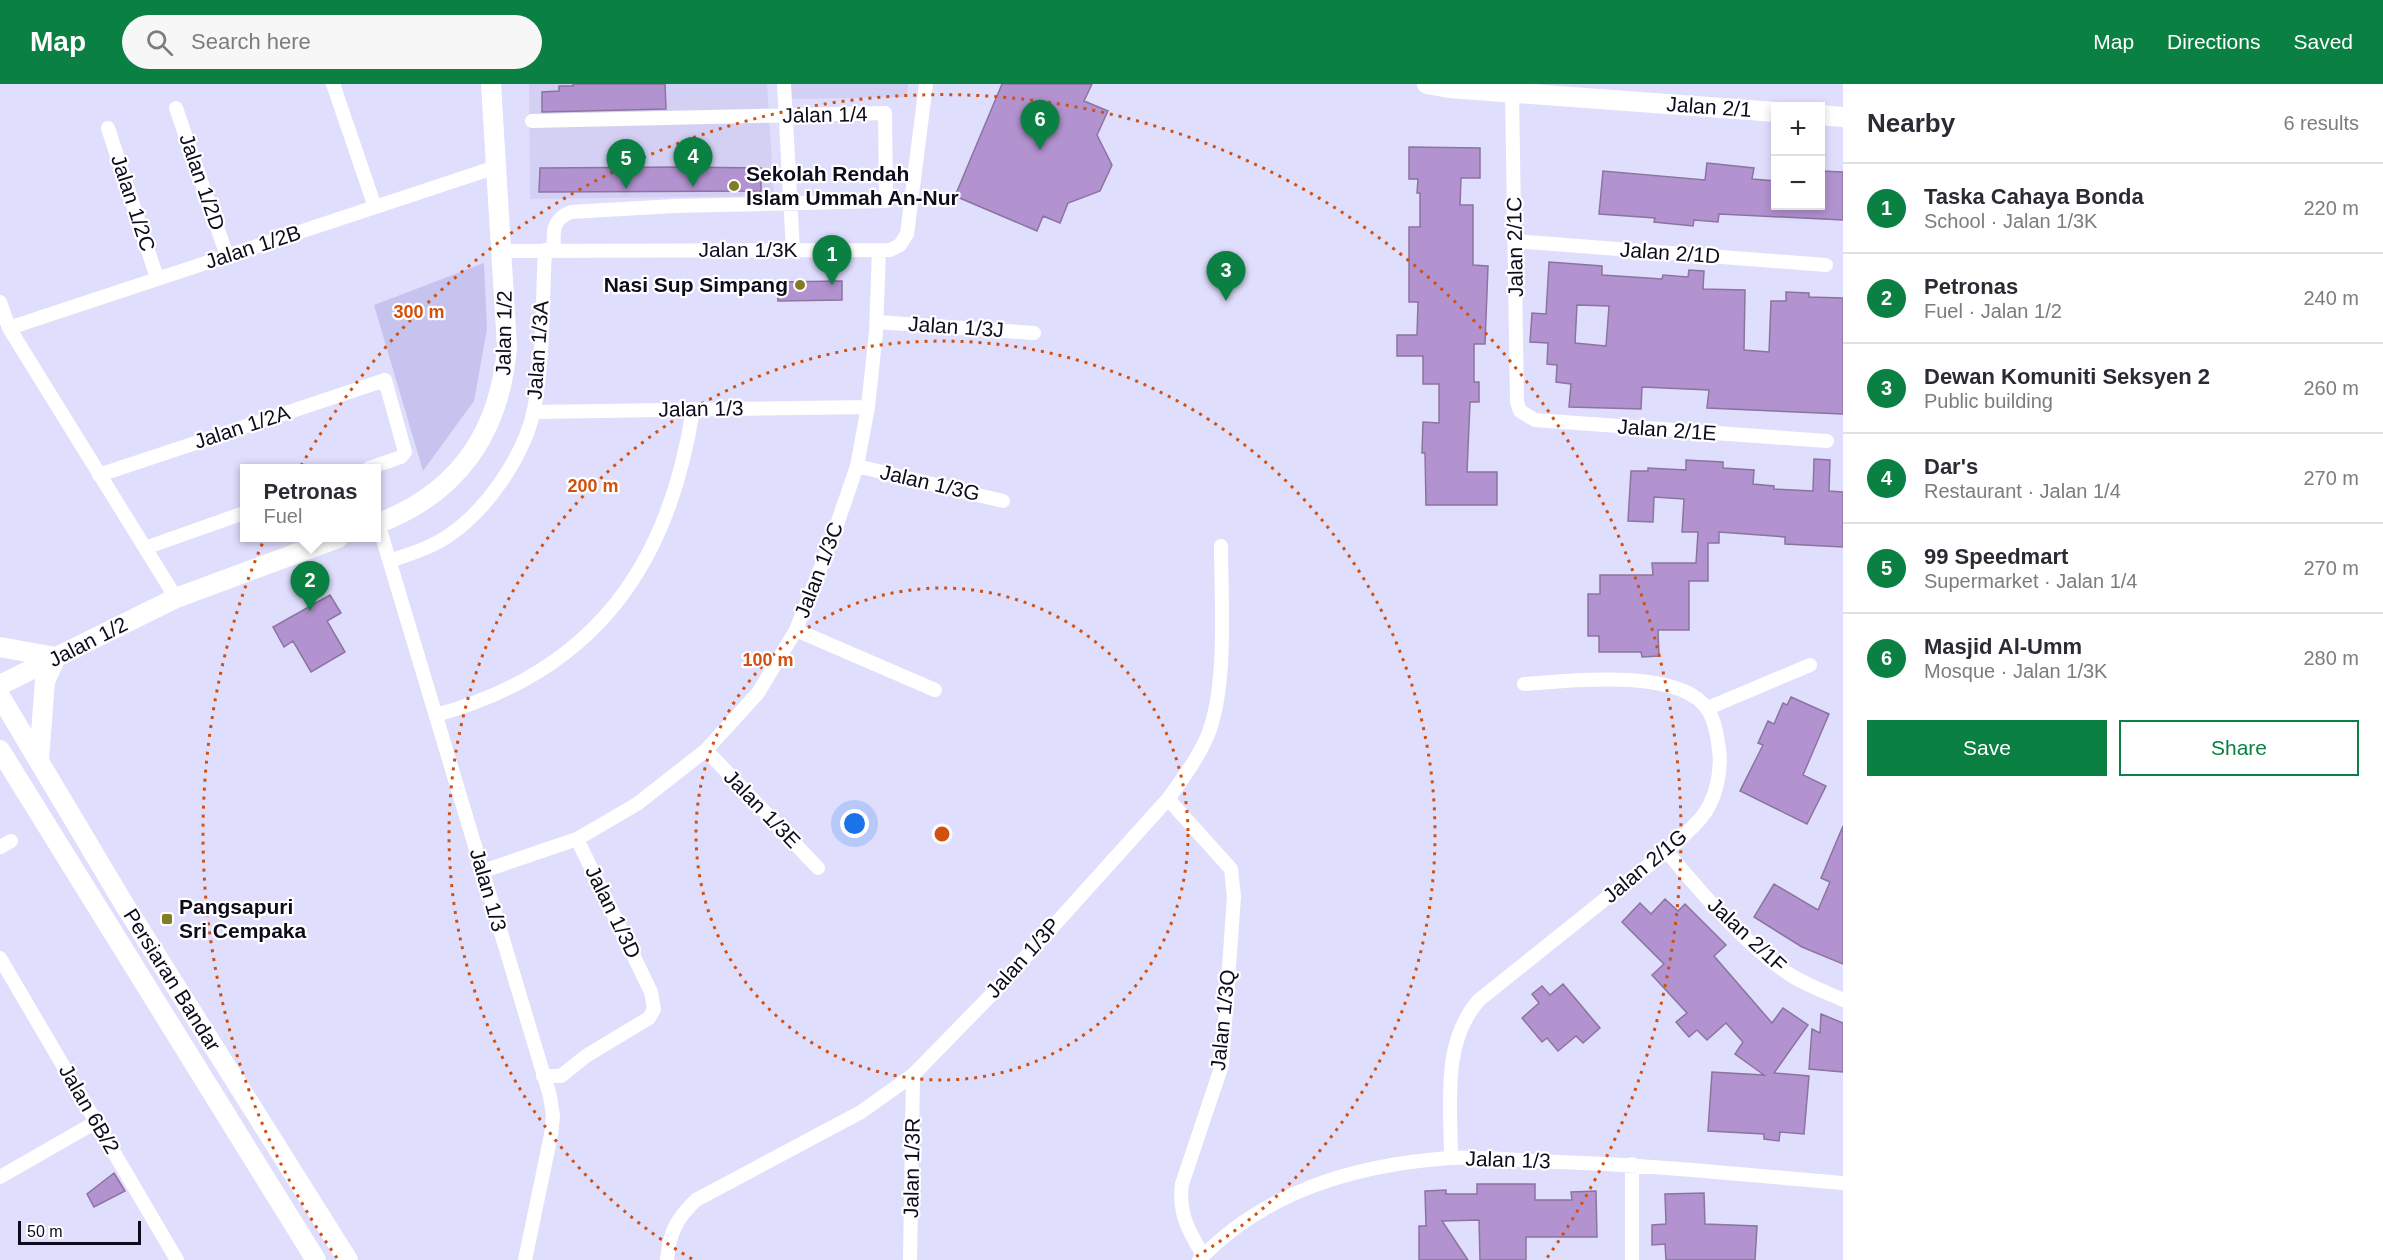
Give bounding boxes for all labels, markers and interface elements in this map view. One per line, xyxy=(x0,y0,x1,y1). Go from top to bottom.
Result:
search box xyxy=(122,15,542,69)
text: Map xyxy=(30,26,86,57)
icon: search xyxy=(143,26,176,59)
text: Search here xyxy=(191,29,311,54)
text: Map xyxy=(2093,30,2134,53)
text: Directions xyxy=(2167,30,2260,53)
text: Saved xyxy=(2293,30,2353,53)
street label: Jalan 2/1 xyxy=(1666,92,1752,121)
pin: 6 xyxy=(1020,100,1060,150)
street label: Jalan 1/4 xyxy=(782,102,868,127)
map controls xyxy=(1771,102,1825,210)
button: + xyxy=(1771,102,1825,156)
text: Nearby xyxy=(1867,108,1955,138)
text: 6 results xyxy=(2283,112,2359,134)
street label: Jalan 1/2D xyxy=(175,131,230,233)
pin: 4 xyxy=(674,138,712,187)
pin: 5 xyxy=(606,140,646,189)
street label: Jalan 1/2C xyxy=(107,152,160,254)
button: − xyxy=(1771,156,1825,210)
place label: Sekolah Rendah Islam Ummah An-Nur xyxy=(746,162,959,209)
marker: Sekolah Rendah Islam Ummah An-Nur xyxy=(727,179,741,193)
text: Taska Cahaya Bonda xyxy=(1924,184,2144,209)
street label: Jalan 2/1C xyxy=(1502,197,1527,297)
text: 1 xyxy=(1881,197,1892,219)
text: 220 m xyxy=(2303,197,2359,219)
text: School · Jalan 1/3K xyxy=(1924,210,2097,232)
street label: Jalan 1/2B xyxy=(202,220,304,273)
pin: 1 xyxy=(812,236,852,285)
street label: Jalan 1/3K xyxy=(698,238,798,261)
street label: Jalan 2/1D xyxy=(1619,238,1721,267)
pin: 3 xyxy=(1206,252,1246,301)
place label: Nasi Sup Simpang xyxy=(604,273,788,296)
text: Petronas xyxy=(1924,274,2018,299)
marker: Nasi Sup Simpang xyxy=(793,278,807,292)
text: 2 xyxy=(1881,287,1892,309)
text: 240 m xyxy=(2303,287,2359,309)
street label: Jalan 1/2 xyxy=(491,290,516,376)
street label: Jalan 1/3A xyxy=(523,300,552,400)
text: Fuel · Jalan 1/2 xyxy=(1924,300,2062,322)
text: 300 m xyxy=(393,302,445,322)
street label: Jalan 1/3J xyxy=(907,312,1005,341)
text: Dewan Komuniti Seksyen 2 xyxy=(1924,364,2210,389)
text: 3 xyxy=(1881,377,1892,399)
text: 260 m xyxy=(2303,377,2359,399)
text: Public building xyxy=(1924,390,2053,412)
street label: Jalan 1/3 xyxy=(658,396,744,421)
street label: Jalan 1/2A xyxy=(191,400,293,453)
street label: Jalan 2/1E xyxy=(1617,415,1717,444)
text: Dar's xyxy=(1924,454,1978,479)
street label: Jalan 1/3G xyxy=(878,460,982,505)
popup xyxy=(240,464,381,542)
text: 4 xyxy=(1881,467,1892,489)
text: 270 m xyxy=(2303,467,2359,489)
text: 200 m xyxy=(567,476,619,496)
text: Petronas xyxy=(263,479,358,504)
text: Restaurant · Jalan 1/4 xyxy=(1924,480,2121,502)
text: Fuel xyxy=(263,505,302,527)
street label: Jalan 1/3C xyxy=(790,519,847,621)
text: 99 Speedmart xyxy=(1924,544,2068,569)
text: 5 xyxy=(1881,557,1892,579)
text: 270 m xyxy=(2303,557,2359,579)
pin: 2 xyxy=(290,562,330,611)
text: Supermarket · Jalan 1/4 xyxy=(1924,570,2137,592)
street label: Jalan 1/2 xyxy=(45,612,131,671)
text: Masjid Al-Umm xyxy=(1924,634,2082,659)
text: 6 xyxy=(1881,647,1892,669)
text: 280 m xyxy=(2303,647,2359,669)
text: 100 m xyxy=(742,650,794,670)
text: Mosque · Jalan 1/3K xyxy=(1924,660,2107,682)
button: Save xyxy=(1867,720,2107,776)
button: Share xyxy=(2119,720,2359,776)
street label: Jalan 1/3E xyxy=(720,765,805,852)
your location xyxy=(840,809,869,838)
centre of rings xyxy=(932,824,952,844)
street label: Jalan 2/1G xyxy=(1598,824,1691,907)
street label: Jalan 1/3 xyxy=(466,846,511,934)
street label: Jalan 1/3D xyxy=(581,862,646,962)
street label: Jalan 2/1F xyxy=(1704,893,1791,976)
place label: Pangsapuri Sri Cempaka xyxy=(179,895,307,942)
street label: Persiaran Bandar xyxy=(119,904,225,1055)
marker: Pangsapuri Sri Cempaka xyxy=(160,912,174,926)
street label: Jalan 1/3P xyxy=(981,913,1064,1002)
street label: Jalan 1/3Q xyxy=(1206,968,1239,1072)
street label: Jalan 6B/2 xyxy=(55,1060,124,1157)
street label: Jalan 1/3R xyxy=(899,1118,924,1218)
street label: Jalan 1/3 xyxy=(1465,1147,1551,1172)
scale bar xyxy=(18,1218,141,1246)
text: 50 m xyxy=(27,1223,63,1240)

